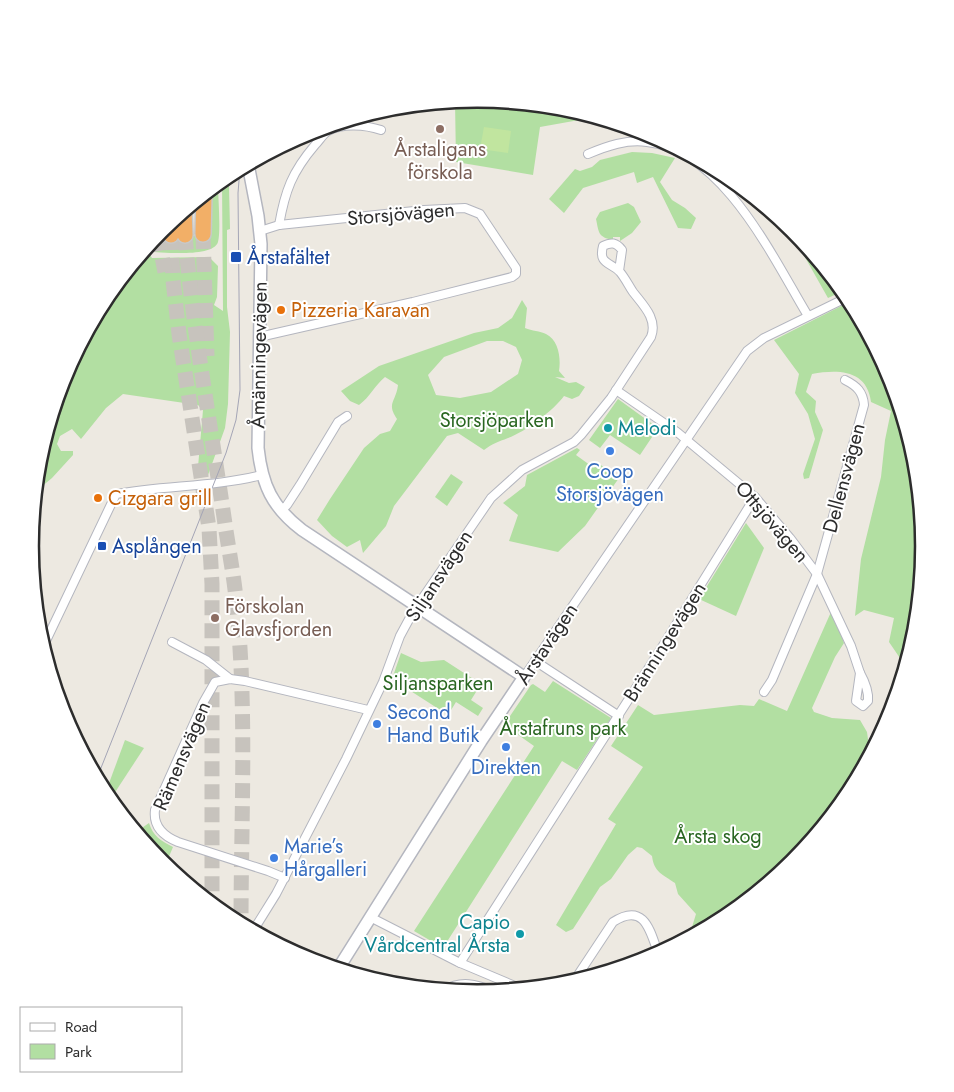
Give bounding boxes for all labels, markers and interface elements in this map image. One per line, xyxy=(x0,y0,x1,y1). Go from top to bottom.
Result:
marker: Årstaligans förskola xyxy=(434,123,446,135)
place label: Årstaligans förskola xyxy=(394,135,486,187)
street label: Storsjövägen xyxy=(346,195,456,233)
place label: Årstafältet xyxy=(247,243,330,272)
marker: Årstafältet xyxy=(229,250,243,264)
street label: Åmänningevägen xyxy=(243,281,275,429)
place label: Pizzeria Karavan xyxy=(291,296,430,325)
marker: Pizzeria Karavan xyxy=(275,304,287,316)
park label: Storsjöparken xyxy=(440,406,554,435)
place label: Melodi xyxy=(618,414,677,443)
street label: Dellensvägen xyxy=(815,420,873,536)
marker: Melodi xyxy=(602,422,614,434)
marker: Coop Storsjövägen xyxy=(604,445,616,457)
place label: Coop Storsjövägen xyxy=(556,457,664,509)
street label: Ottsjövägen xyxy=(728,475,816,569)
place label: Cizgara grill xyxy=(108,484,212,513)
marker: Cizgara grill xyxy=(92,492,104,504)
street label: Siljansvägen xyxy=(398,524,480,628)
place label: Asplången xyxy=(112,532,202,561)
marker: Asplången xyxy=(96,540,108,552)
street label: Bränningevägen xyxy=(617,576,713,708)
place label: Förskolan Glavsfjorden xyxy=(225,592,332,644)
street label: Årstavägen xyxy=(509,597,585,691)
marker: Förskolan Glavsfjorden xyxy=(209,612,221,624)
park label: Siljansparken xyxy=(382,669,494,698)
street label: Rämensvägen xyxy=(146,697,218,815)
place label: Second Hand Butik xyxy=(387,698,479,750)
park label: Årstafruns park xyxy=(500,714,627,743)
marker: Second Hand Butik xyxy=(371,718,383,730)
marker: Direkten xyxy=(500,741,512,753)
place label: Direkten xyxy=(471,753,541,782)
park label: Årsta skog xyxy=(674,822,762,851)
place label: Marie’s Hårgalleri xyxy=(284,832,367,884)
marker: Marie’s Hårgalleri xyxy=(268,852,280,864)
place label: Capio Vårdcentral Årsta xyxy=(364,908,510,960)
marker: Capio Vårdcentral Årsta xyxy=(514,928,526,940)
legend xyxy=(20,1007,182,1072)
text: Road xyxy=(65,1016,97,1038)
text: Park xyxy=(65,1041,92,1063)

